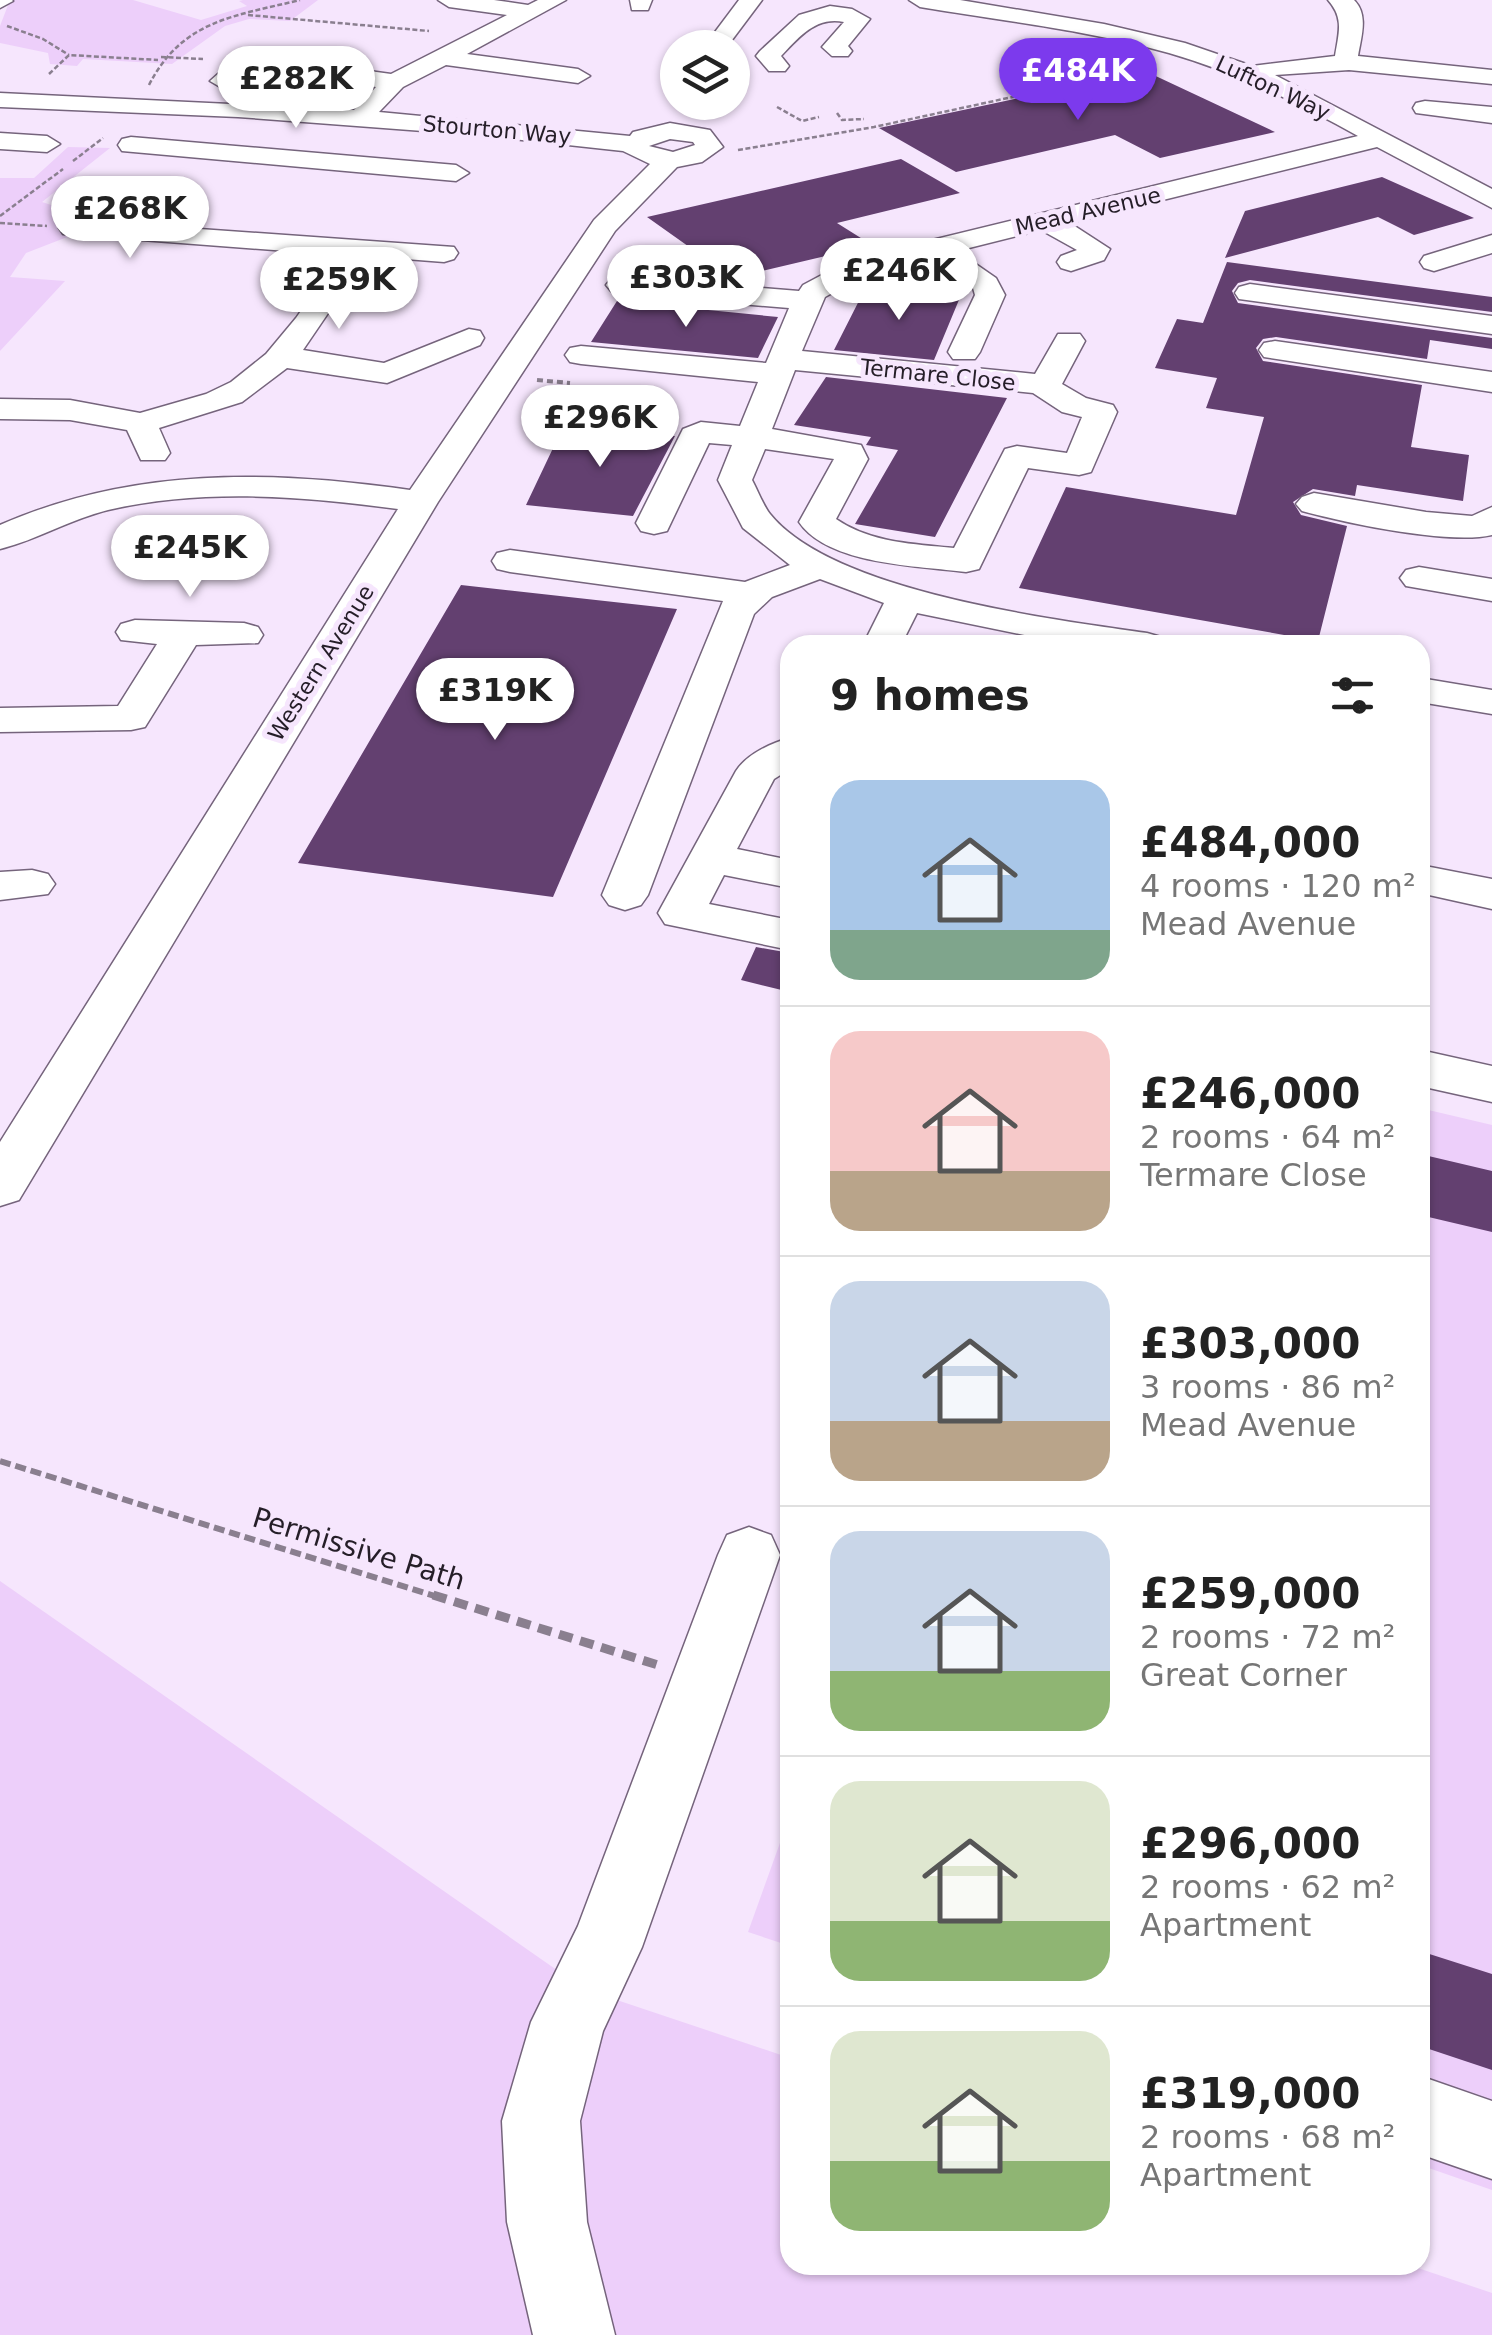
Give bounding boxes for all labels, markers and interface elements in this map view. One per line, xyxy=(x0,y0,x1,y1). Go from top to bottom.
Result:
map controls xyxy=(660,30,750,120)
button: layers xyxy=(660,30,750,120)
pin: £484K xyxy=(1008,38,1148,123)
pin: £282K xyxy=(226,46,366,131)
text: £484K xyxy=(1021,51,1135,89)
street label: Lufton Way xyxy=(1212,51,1334,125)
text: £282K xyxy=(239,59,353,97)
street label: Stourton Way xyxy=(422,111,572,149)
pin: £268K xyxy=(60,176,200,261)
street label: Mead Avenue xyxy=(1013,182,1163,240)
text: £268K xyxy=(73,189,187,227)
pin: £246K xyxy=(829,238,969,323)
pin: £303K xyxy=(616,245,756,330)
pin: £259K xyxy=(269,247,409,332)
text: £246K xyxy=(842,251,956,289)
text: £303K xyxy=(629,258,743,296)
text: £259K xyxy=(282,260,396,298)
street label: Termare Close xyxy=(858,354,1017,396)
pin: £296K xyxy=(530,385,670,470)
text: £296K xyxy=(543,398,657,436)
pin: £245K xyxy=(120,515,260,600)
text: £245K xyxy=(133,528,247,566)
street label: Western Avenue xyxy=(263,580,379,746)
pin: £319K xyxy=(425,658,565,743)
icon: filters xyxy=(1325,668,1380,723)
text: £319K xyxy=(438,671,552,709)
text: 9 homes xyxy=(830,671,1030,720)
text: £484,000 xyxy=(1140,818,1361,867)
icon: home xyxy=(910,820,1030,940)
text: 4 rooms · 120 m² xyxy=(1140,867,1416,905)
text: Mead Avenue xyxy=(1140,905,1356,943)
text: £246,000 xyxy=(1140,1069,1361,1118)
icon: home xyxy=(910,1071,1030,1191)
text: 2 rooms · 64 m² xyxy=(1140,1118,1395,1156)
text: Termare Close xyxy=(1140,1156,1367,1194)
text: £303,000 xyxy=(1140,1319,1361,1368)
icon: home xyxy=(910,1321,1030,1441)
text: 3 rooms · 86 m² xyxy=(1140,1368,1395,1406)
text: Mead Avenue xyxy=(1140,1406,1356,1444)
street label: Permissive Path xyxy=(249,1501,469,1597)
text: £259,000 xyxy=(1140,1569,1361,1618)
icon: home xyxy=(910,1571,1030,1691)
text: 2 rooms · 72 m² xyxy=(1140,1618,1395,1656)
text: Great Corner xyxy=(1140,1656,1347,1694)
text: £296,000 xyxy=(1140,1819,1361,1868)
icon: home xyxy=(910,1821,1030,1941)
text: 2 rooms · 62 m² xyxy=(1140,1868,1395,1906)
text: Apartment xyxy=(1140,1906,1311,1944)
text: £319,000 xyxy=(1140,2069,1361,2118)
icon: home xyxy=(910,2071,1030,2191)
text: 2 rooms · 68 m² xyxy=(1140,2118,1395,2156)
text: Apartment xyxy=(1140,2156,1311,2194)

